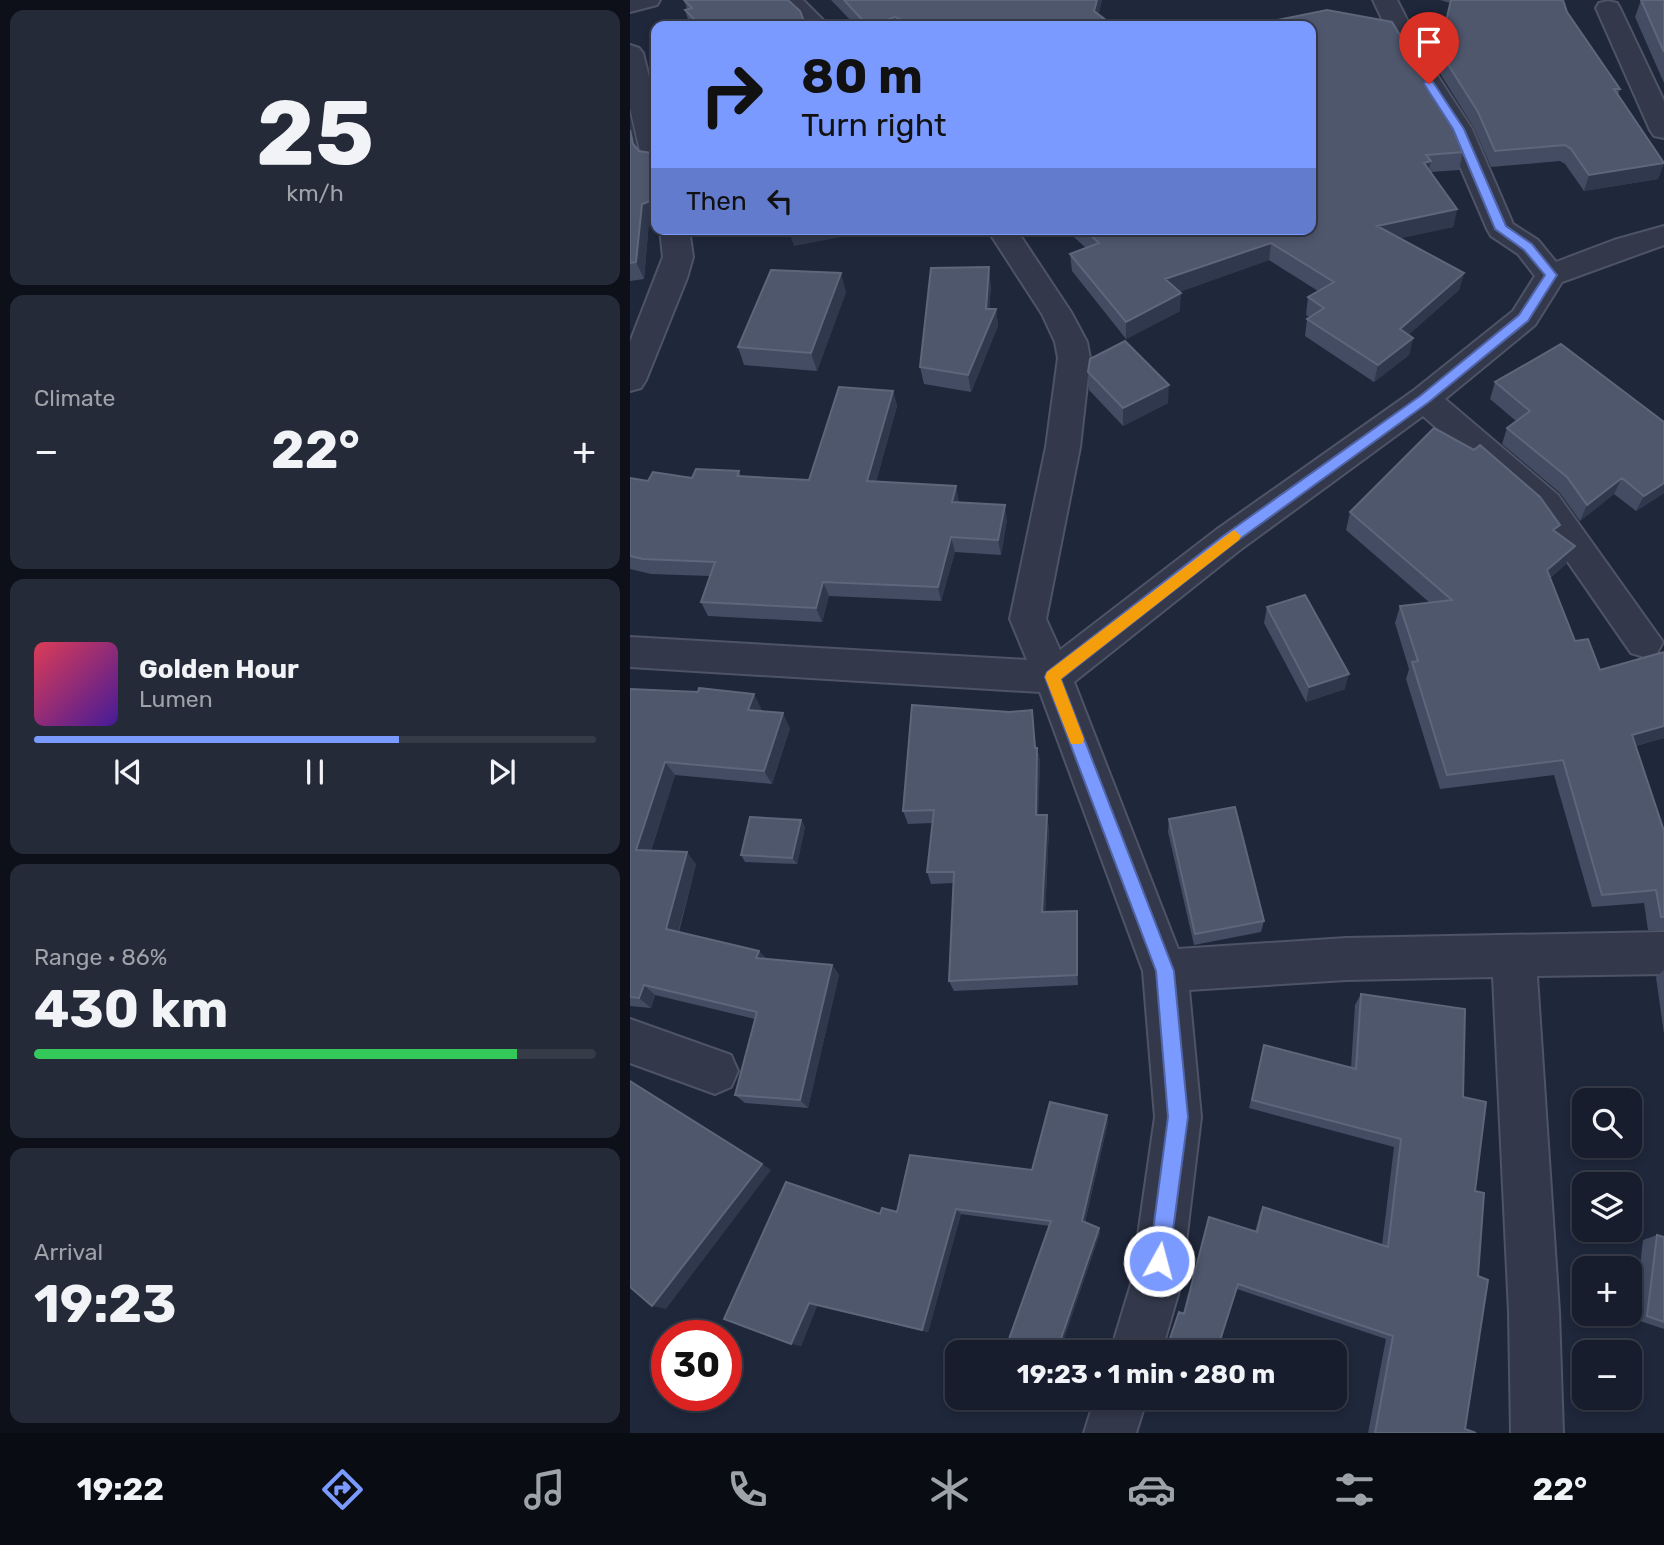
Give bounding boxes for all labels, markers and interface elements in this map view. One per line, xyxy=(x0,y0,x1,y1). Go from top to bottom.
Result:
pin xyxy=(1399,12.0,1459,84)
icon: arrive xyxy=(1410,23,1448,61)
text: 80 m xyxy=(801,47,923,105)
icon: right xyxy=(686,49,777,140)
text: 25 xyxy=(256,79,374,187)
text: Turn right xyxy=(801,106,946,144)
text: km/h xyxy=(286,179,344,207)
icon: left xyxy=(761,182,799,220)
text: Then xyxy=(686,186,747,217)
text: Climate xyxy=(34,384,115,412)
text: 22° xyxy=(271,419,360,481)
text: − xyxy=(34,428,59,474)
text: + xyxy=(572,428,596,474)
text: Golden Hour xyxy=(139,654,299,685)
text: Lumen xyxy=(139,685,213,713)
icon: previous xyxy=(109,753,147,791)
icon: pause xyxy=(296,753,334,791)
icon: next xyxy=(483,753,521,791)
text: Range · 86% xyxy=(34,943,167,971)
text: 430 km xyxy=(34,978,228,1040)
map controls xyxy=(1572,1088,1642,1410)
button: search xyxy=(1572,1088,1642,1158)
button: layers xyxy=(1572,1172,1642,1242)
position arrow xyxy=(1122,1224,1196,1298)
text: Arrival xyxy=(34,1238,103,1266)
button: + xyxy=(1572,1256,1642,1326)
text: 19:23 xyxy=(34,1273,176,1335)
speed limit sign: 30 xyxy=(651,1320,742,1411)
button: − xyxy=(1572,1340,1642,1410)
text: 19:23 · 1 min · 280 m xyxy=(1017,1359,1275,1390)
icon: directions xyxy=(318,1465,367,1514)
icon: music xyxy=(520,1465,569,1514)
icon: phone xyxy=(723,1465,772,1514)
icon: climate xyxy=(925,1465,974,1514)
icon: car xyxy=(1127,1465,1176,1514)
icon: filters xyxy=(1330,1465,1379,1514)
text: 19:22 xyxy=(77,1470,164,1508)
text: 22° xyxy=(1532,1470,1587,1508)

